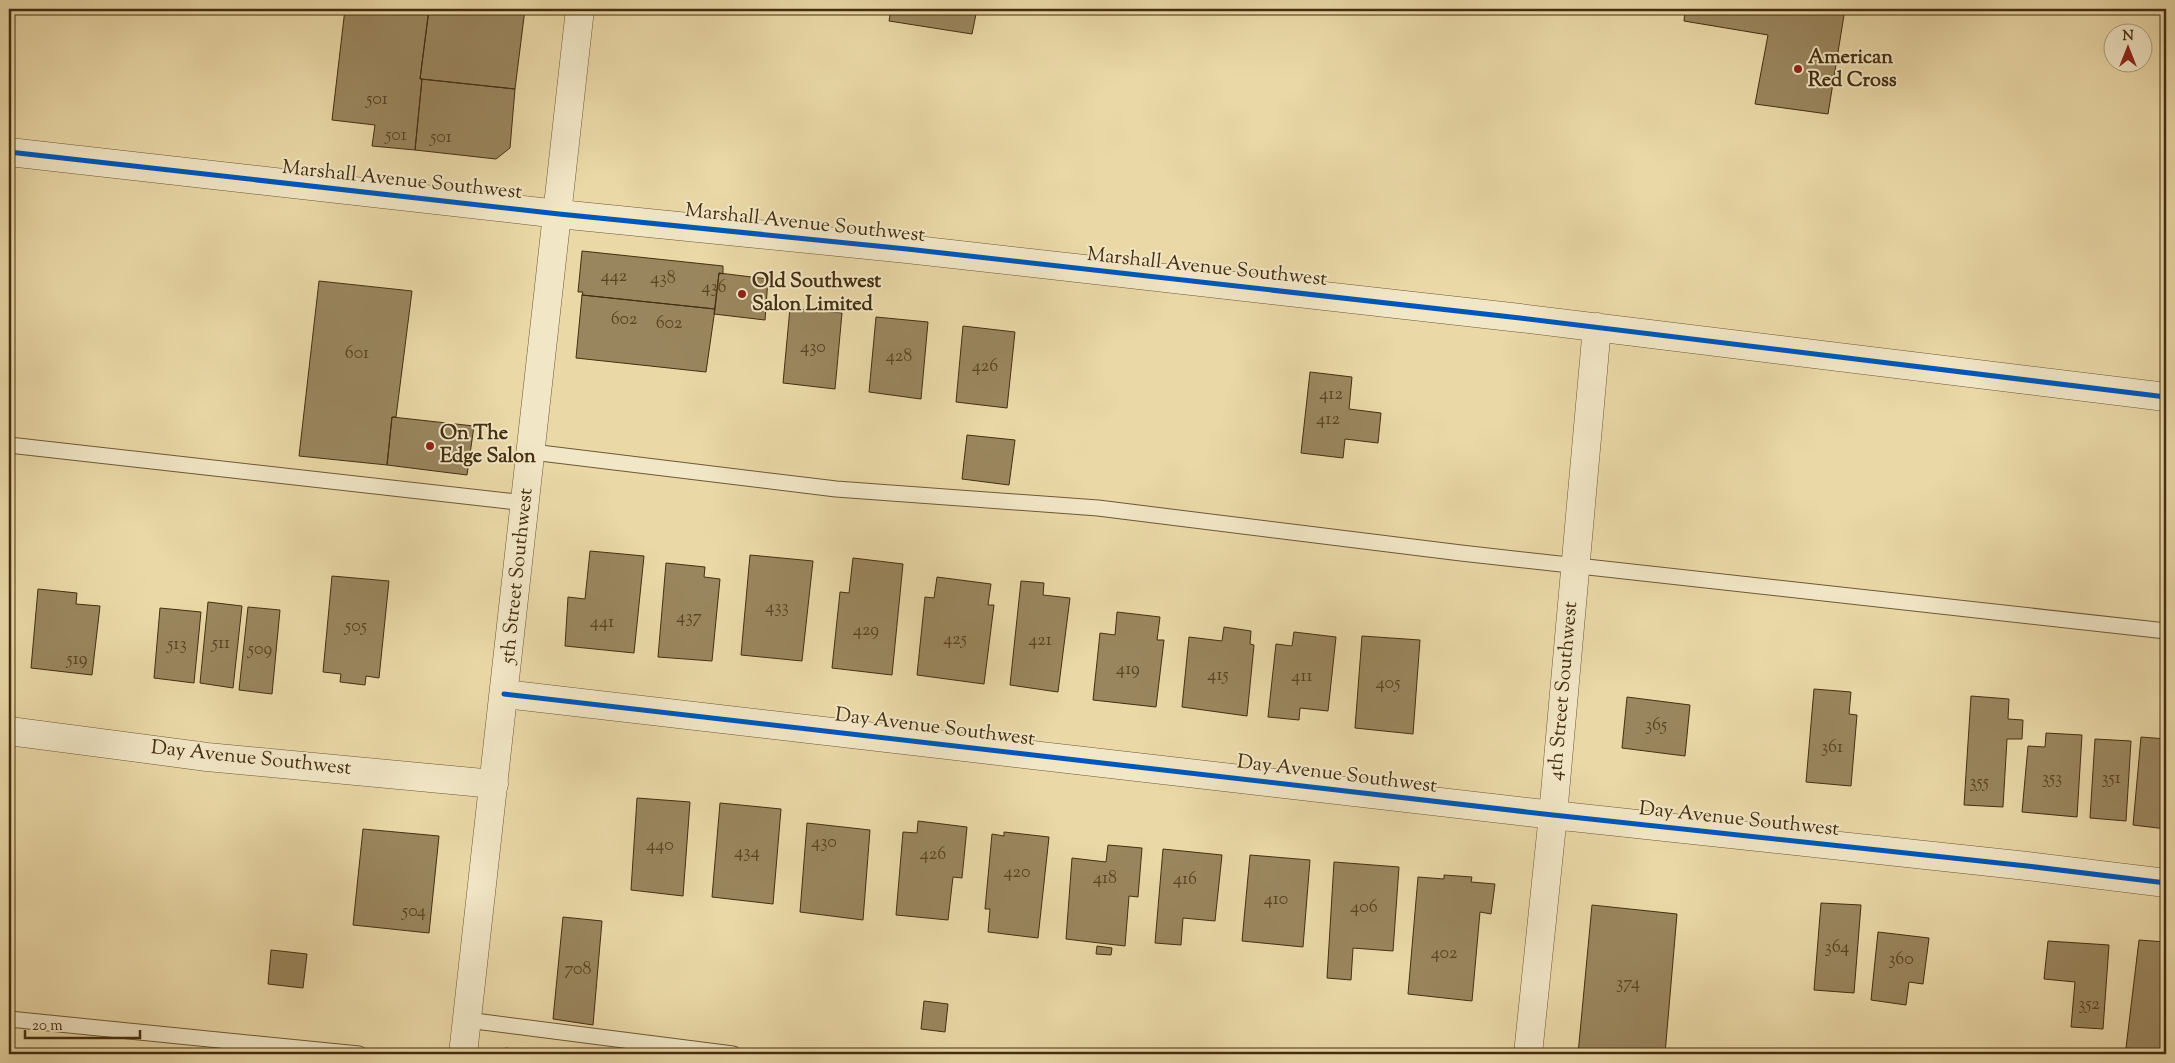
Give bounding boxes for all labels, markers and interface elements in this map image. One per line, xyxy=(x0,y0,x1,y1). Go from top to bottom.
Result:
north arrow xyxy=(2102,22,2152,72)
text: N xyxy=(2122,27,2134,47)
place label: American Red Cross xyxy=(1808,44,1897,96)
marker: American Red Cross xyxy=(1792,63,1804,75)
house number: 501 xyxy=(365,87,388,113)
house number: 501 xyxy=(384,123,407,149)
house number: 501 xyxy=(429,125,452,151)
street label: Marshall Avenue Southwest xyxy=(280,154,524,208)
street label: Marshall Avenue Southwest xyxy=(683,197,927,251)
street label: Marshall Avenue Southwest xyxy=(1085,241,1329,295)
house number: 442 xyxy=(601,264,628,290)
house number: 438 xyxy=(650,266,676,292)
place label: Old Southwest Salon Limited xyxy=(752,268,881,320)
house number: 436 xyxy=(701,275,727,301)
marker: Old Southwest Salon Limited xyxy=(736,288,748,300)
house number: 602 xyxy=(611,307,638,333)
house number: 602 xyxy=(656,311,683,337)
house number: 430 xyxy=(800,335,826,361)
house number: 601 xyxy=(345,341,369,367)
house number: 428 xyxy=(886,344,912,370)
house number: 426 xyxy=(972,354,998,380)
house number: 412 xyxy=(1319,382,1343,408)
house number: 412 xyxy=(1316,407,1340,433)
place label: On The Edge Salon xyxy=(440,420,536,472)
marker: On The Edge Salon xyxy=(424,440,436,452)
street label: 5th Street Southwest xyxy=(494,486,542,666)
house number: 433 xyxy=(765,595,789,621)
street label: 4th Street Southwest xyxy=(1542,600,1586,782)
house number: 437 xyxy=(676,605,702,631)
house number: 441 xyxy=(590,610,614,636)
house number: 505 xyxy=(344,614,367,640)
house number: 429 xyxy=(853,618,879,644)
house number: 425 xyxy=(943,627,967,653)
house number: 421 xyxy=(1028,628,1052,654)
house number: 511 xyxy=(211,631,230,657)
house number: 513 xyxy=(166,632,187,658)
house number: 509 xyxy=(247,637,272,663)
house number: 519 xyxy=(66,647,88,673)
house number: 419 xyxy=(1116,657,1140,683)
house number: 415 xyxy=(1207,663,1229,689)
house number: 411 xyxy=(1291,664,1313,690)
house number: 405 xyxy=(1376,671,1400,697)
street label: Day Avenue Southwest xyxy=(833,701,1037,755)
house number: 365 xyxy=(1645,713,1667,739)
street label: Day Avenue Southwest xyxy=(149,734,353,784)
house number: 361 xyxy=(1821,735,1843,761)
street label: Day Avenue Southwest xyxy=(1235,748,1439,802)
house number: 353 xyxy=(2042,766,2062,792)
house number: 351 xyxy=(2101,766,2121,792)
house number: 355 xyxy=(1969,770,1989,796)
street label: Day Avenue Southwest xyxy=(1637,795,1841,845)
house number: 430 xyxy=(811,830,837,856)
house number: 440 xyxy=(646,833,674,859)
house number: 434 xyxy=(734,840,760,866)
house number: 426 xyxy=(920,842,946,868)
house number: 420 xyxy=(1003,860,1031,886)
house number: 418 xyxy=(1093,866,1117,892)
house number: 416 xyxy=(1173,867,1197,893)
house number: 410 xyxy=(1264,887,1288,913)
house number: 406 xyxy=(1350,895,1378,921)
house number: 504 xyxy=(401,899,426,925)
house number: 364 xyxy=(1825,935,1849,961)
house number: 402 xyxy=(1431,941,1458,967)
house number: 360 xyxy=(1888,947,1914,973)
house number: 708 xyxy=(564,957,592,983)
house number: 374 xyxy=(1616,971,1640,997)
house number: 352 xyxy=(2078,992,2100,1018)
scale bar xyxy=(25,1008,140,1040)
text: 20 m xyxy=(32,1016,63,1037)

